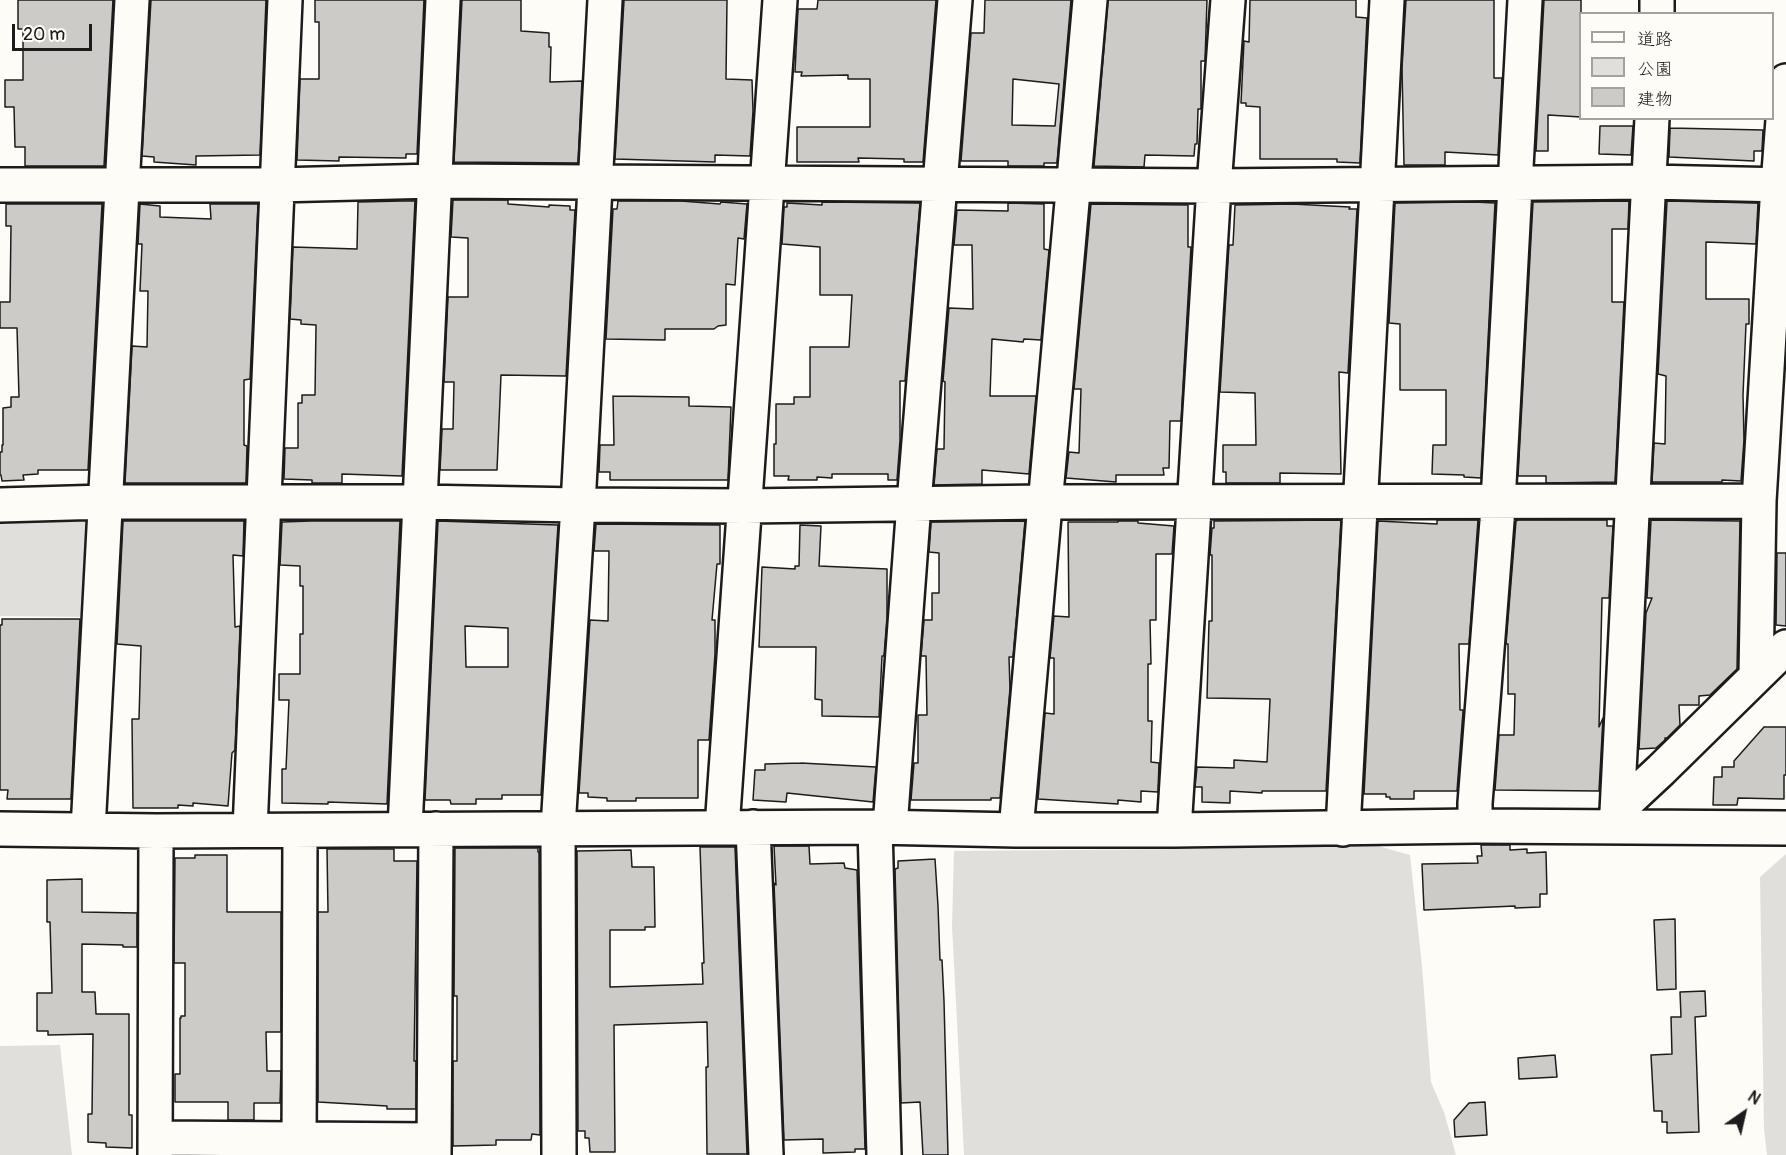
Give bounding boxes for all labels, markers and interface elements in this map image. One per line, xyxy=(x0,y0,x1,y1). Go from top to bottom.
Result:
scale bar xyxy=(15,12,94,50)
legend xyxy=(1579,12,1774,120)
text: 20 m xyxy=(23,23,65,46)
text: 道路 xyxy=(1637,28,1673,51)
text: 公園 xyxy=(1637,58,1673,81)
text: 建物 xyxy=(1637,88,1673,111)
north arrow xyxy=(1714,1083,1774,1143)
text: N xyxy=(1744,1087,1764,1109)

